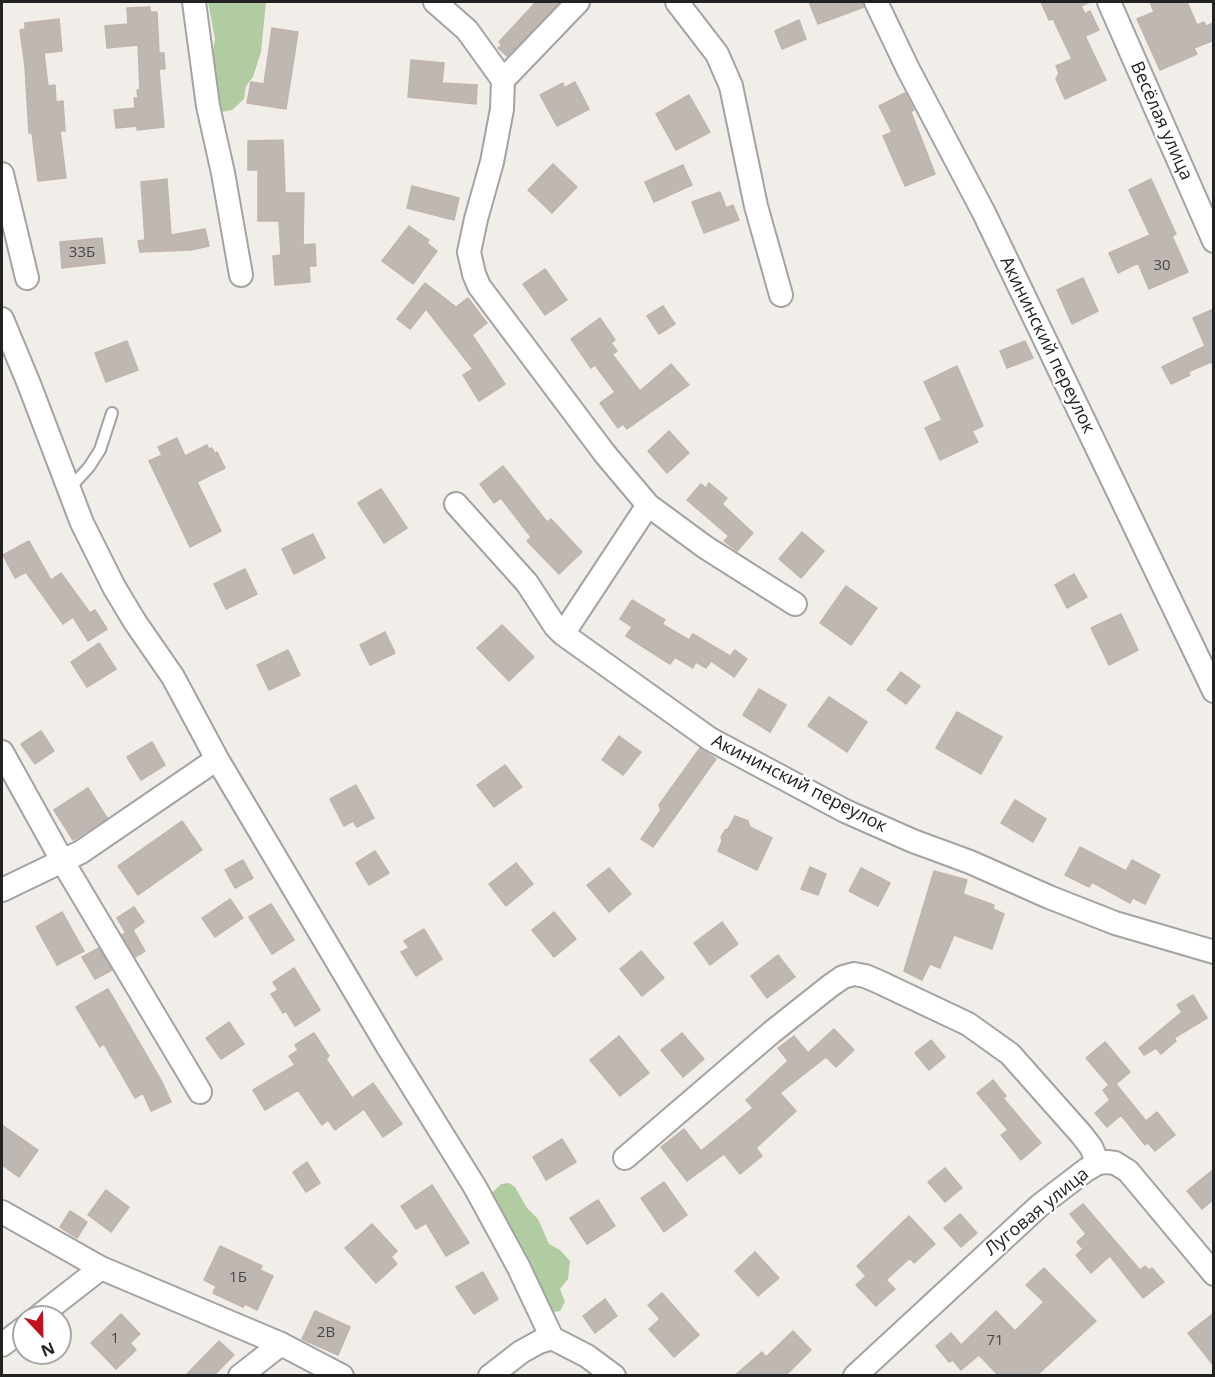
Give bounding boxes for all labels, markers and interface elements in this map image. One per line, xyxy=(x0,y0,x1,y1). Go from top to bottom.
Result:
street label: Весёлая улица xyxy=(1125,58,1197,184)
house number: 33Б xyxy=(69,244,95,262)
street label: Акининский переулок xyxy=(995,253,1099,437)
house number: 30 xyxy=(1153,257,1171,275)
street label: Акининский переулок xyxy=(708,730,890,838)
street label: Луговая улица xyxy=(981,1164,1093,1260)
house number: 1Б xyxy=(229,1269,247,1287)
north arrow xyxy=(12,1305,72,1365)
house number: 2В xyxy=(317,1324,335,1342)
house number: 1 xyxy=(111,1330,119,1348)
house number: 71 xyxy=(986,1332,1004,1350)
text: N xyxy=(38,1337,58,1362)

